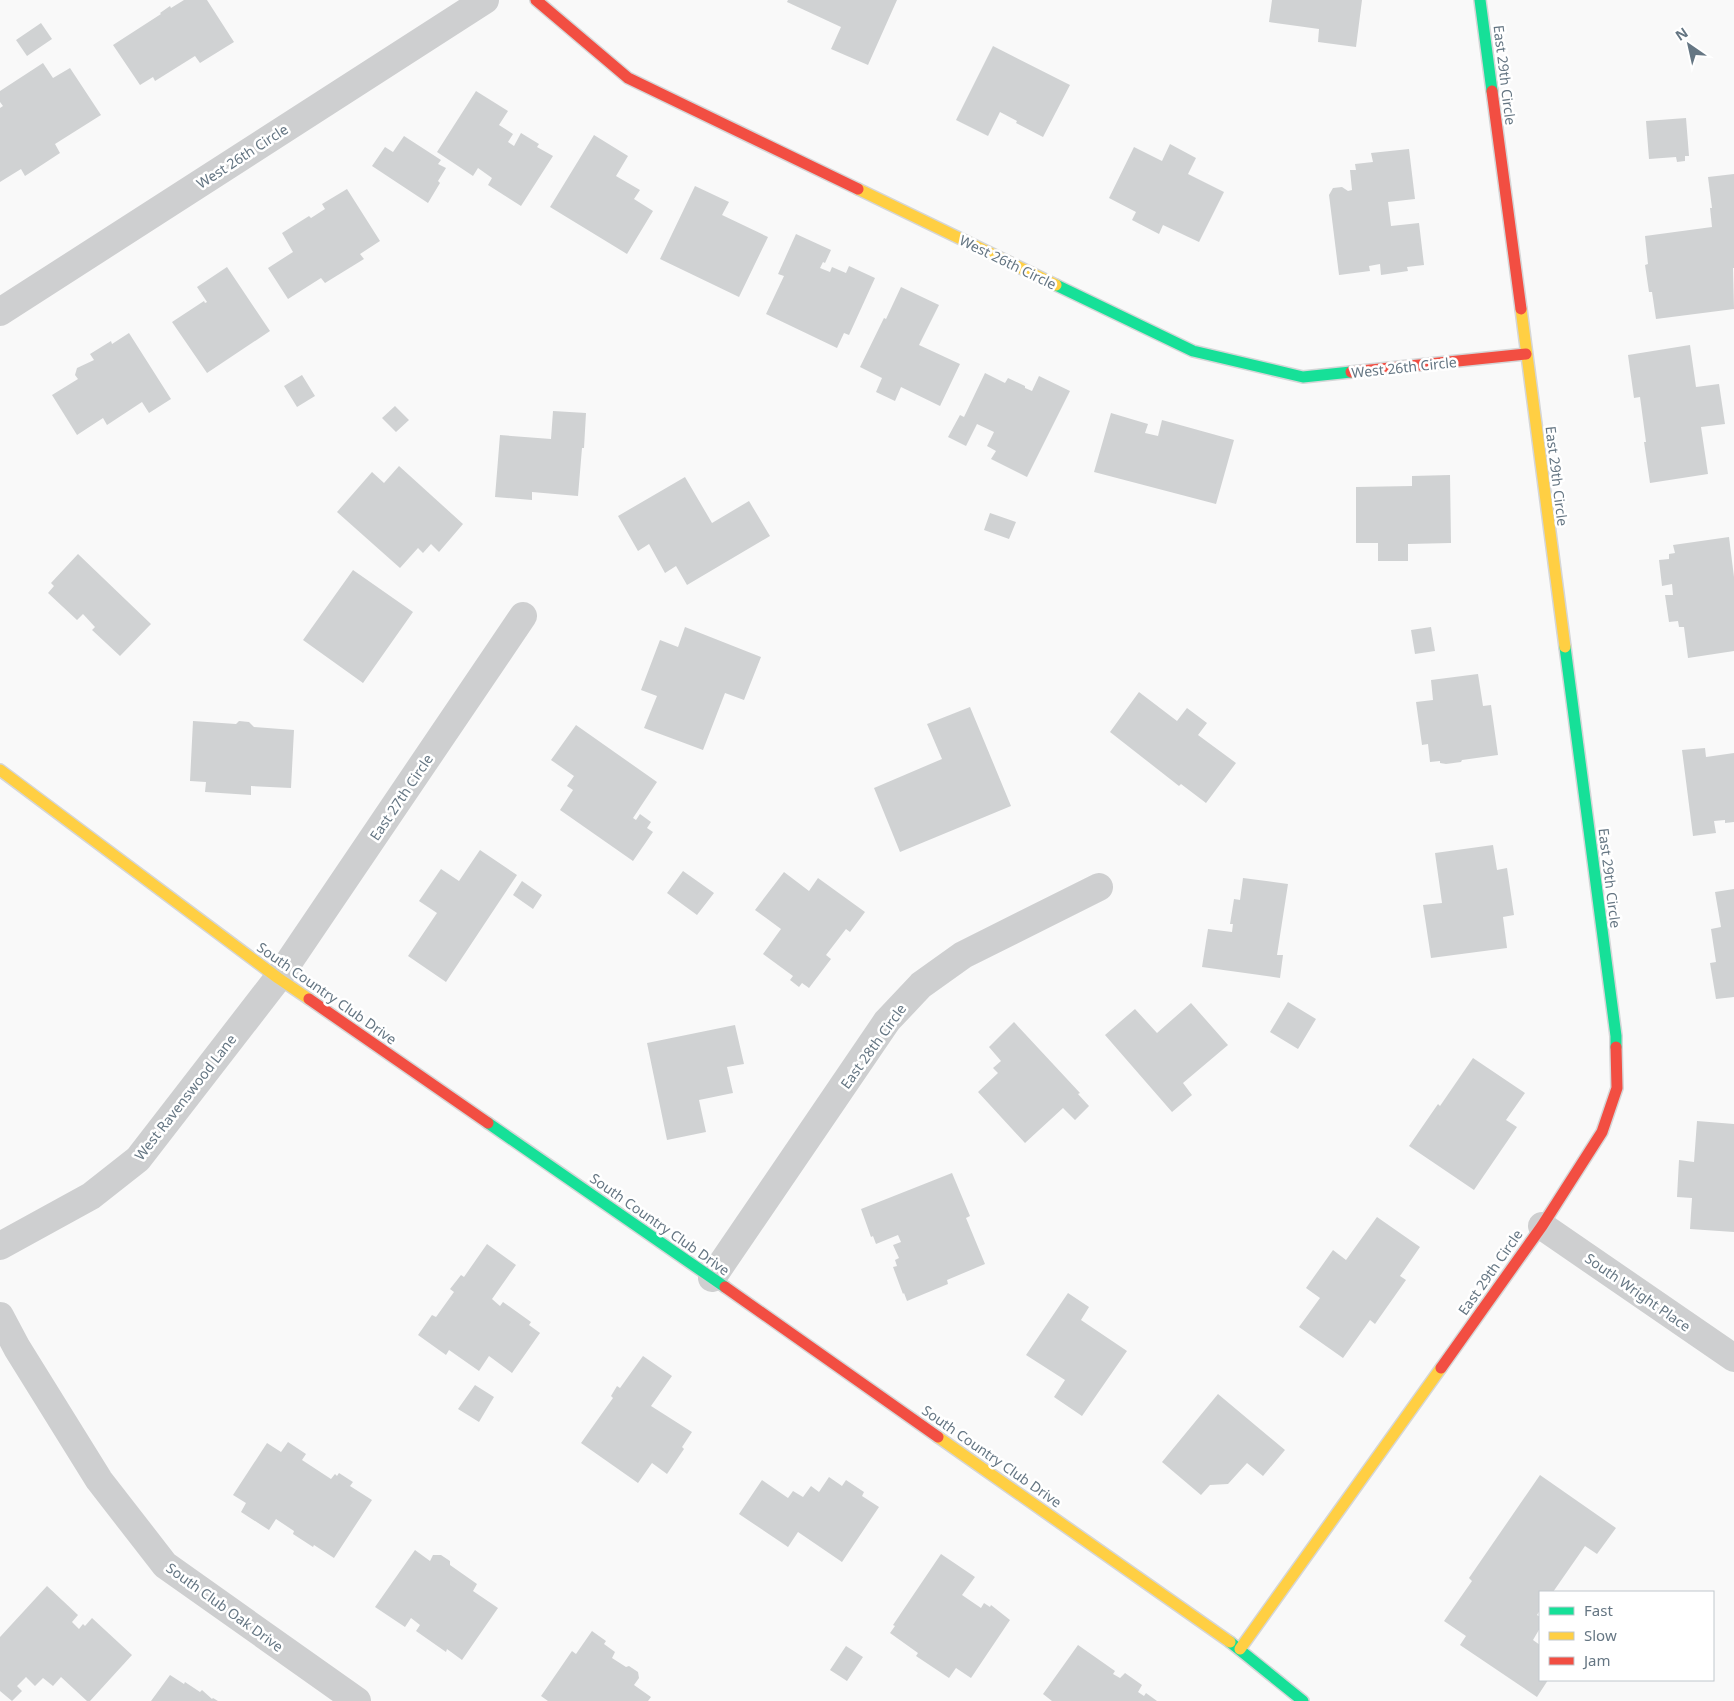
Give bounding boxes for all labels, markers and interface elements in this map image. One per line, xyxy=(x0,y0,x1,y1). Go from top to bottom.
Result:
north arrow xyxy=(1664,20,1714,70)
text: N xyxy=(1671,23,1691,45)
street label: East 29th Circle xyxy=(1489,24,1521,126)
street label: West 26th Circle xyxy=(193,119,292,193)
street label: West 26th Circle xyxy=(956,230,1060,294)
street label: West 26th Circle xyxy=(1350,352,1458,382)
street label: East 29th Circle xyxy=(1541,425,1573,527)
street label: East 27th Circle xyxy=(365,750,437,844)
street label: East 29th Circle xyxy=(1594,827,1626,929)
street label: South Country Club Drive xyxy=(253,937,401,1049)
street label: East 28th Circle xyxy=(836,1000,910,1092)
street label: West Ravenswood Lane xyxy=(130,1030,240,1164)
street label: South Country Club Drive xyxy=(586,1168,734,1280)
street label: East 29th Circle xyxy=(1453,1225,1527,1319)
street label: South Wright Place xyxy=(1581,1248,1695,1336)
street label: South Country Club Drive xyxy=(918,1400,1066,1512)
street label: South Club Oak Drive xyxy=(163,1558,287,1656)
legend xyxy=(1539,1591,1714,1681)
text: Fast xyxy=(1584,1600,1613,1620)
text: Slow xyxy=(1584,1625,1617,1645)
text: Jam xyxy=(1582,1650,1611,1670)

